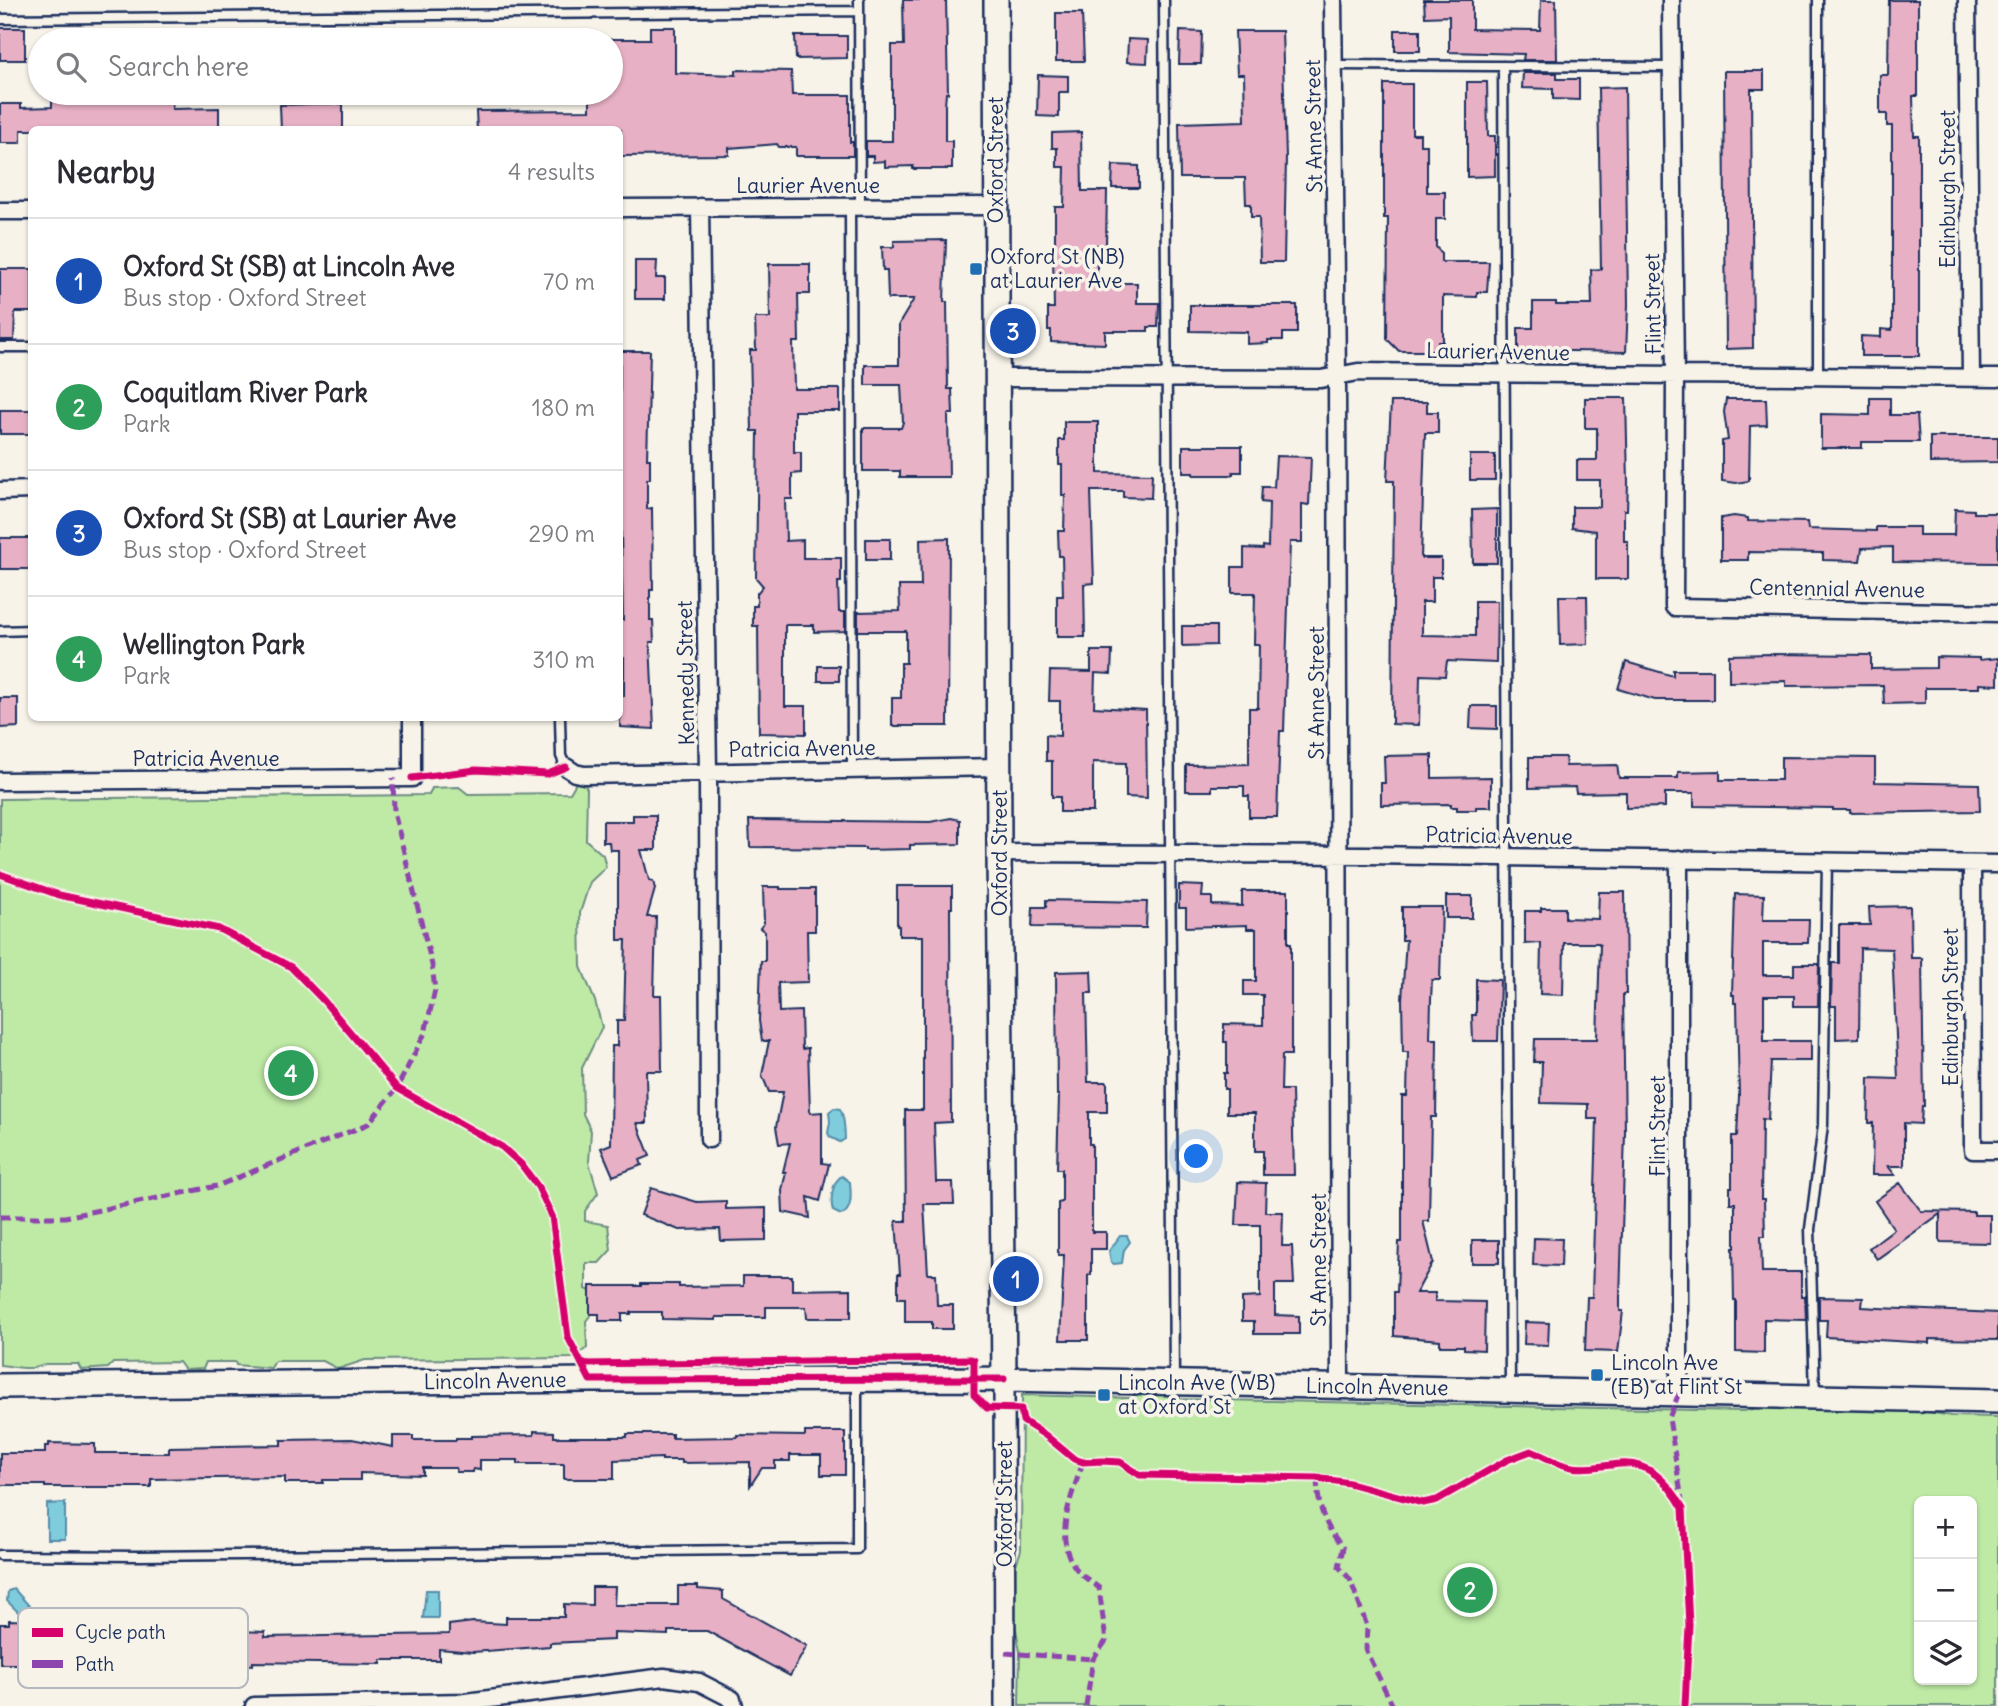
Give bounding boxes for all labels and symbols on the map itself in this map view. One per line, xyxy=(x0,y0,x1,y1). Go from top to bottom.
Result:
street label: St Anne Street xyxy=(1299,59,1328,193)
street label: Oxford Street xyxy=(982,97,1009,223)
street label: Edinburgh Street xyxy=(1934,110,1961,268)
street label: Laurier Avenue xyxy=(736,172,880,199)
place label: Oxford St (NB) at Laurier Ave xyxy=(990,243,1125,294)
street label: Flint Street xyxy=(1638,253,1667,355)
marker: Oxford St (NB) at Laurier Ave xyxy=(968,261,984,277)
pin: 3 xyxy=(990,305,1036,357)
street label: Laurier Avenue xyxy=(1426,337,1570,366)
street label: Centennial Avenue xyxy=(1749,573,1925,604)
street label: Kennedy Street xyxy=(671,600,700,746)
street label: St Anne Street xyxy=(1303,626,1330,760)
street label: Patricia Avenue xyxy=(728,734,876,763)
street label: Patricia Avenue xyxy=(132,745,280,772)
street label: Oxford Street xyxy=(986,790,1013,916)
street label: Patricia Avenue xyxy=(1425,821,1573,850)
street label: Edinburgh Street xyxy=(1937,928,1964,1086)
pin: 4 xyxy=(268,1047,314,1099)
street label: Flint Street xyxy=(1644,1075,1671,1177)
your location xyxy=(1179,1139,1213,1173)
street label: St Anne Street xyxy=(1305,1193,1332,1327)
pin: 1 xyxy=(993,1253,1039,1305)
place label: Lincoln Ave (EB) at Flint St xyxy=(1611,1349,1742,1400)
street label: Lincoln Avenue xyxy=(423,1366,567,1395)
marker: Lincoln Ave (EB) at Flint St xyxy=(1589,1367,1605,1383)
place label: Lincoln Ave (WB) at Oxford St xyxy=(1118,1369,1275,1420)
street label: Lincoln Avenue xyxy=(1305,1372,1449,1401)
marker: Lincoln Ave (WB) at Oxford St xyxy=(1096,1387,1112,1403)
street label: Oxford Street xyxy=(991,1441,1018,1567)
pin: 2 xyxy=(1447,1564,1493,1616)
legend xyxy=(18,1608,248,1688)
text: Cycle path xyxy=(75,1620,166,1644)
text: Path xyxy=(75,1652,114,1676)

